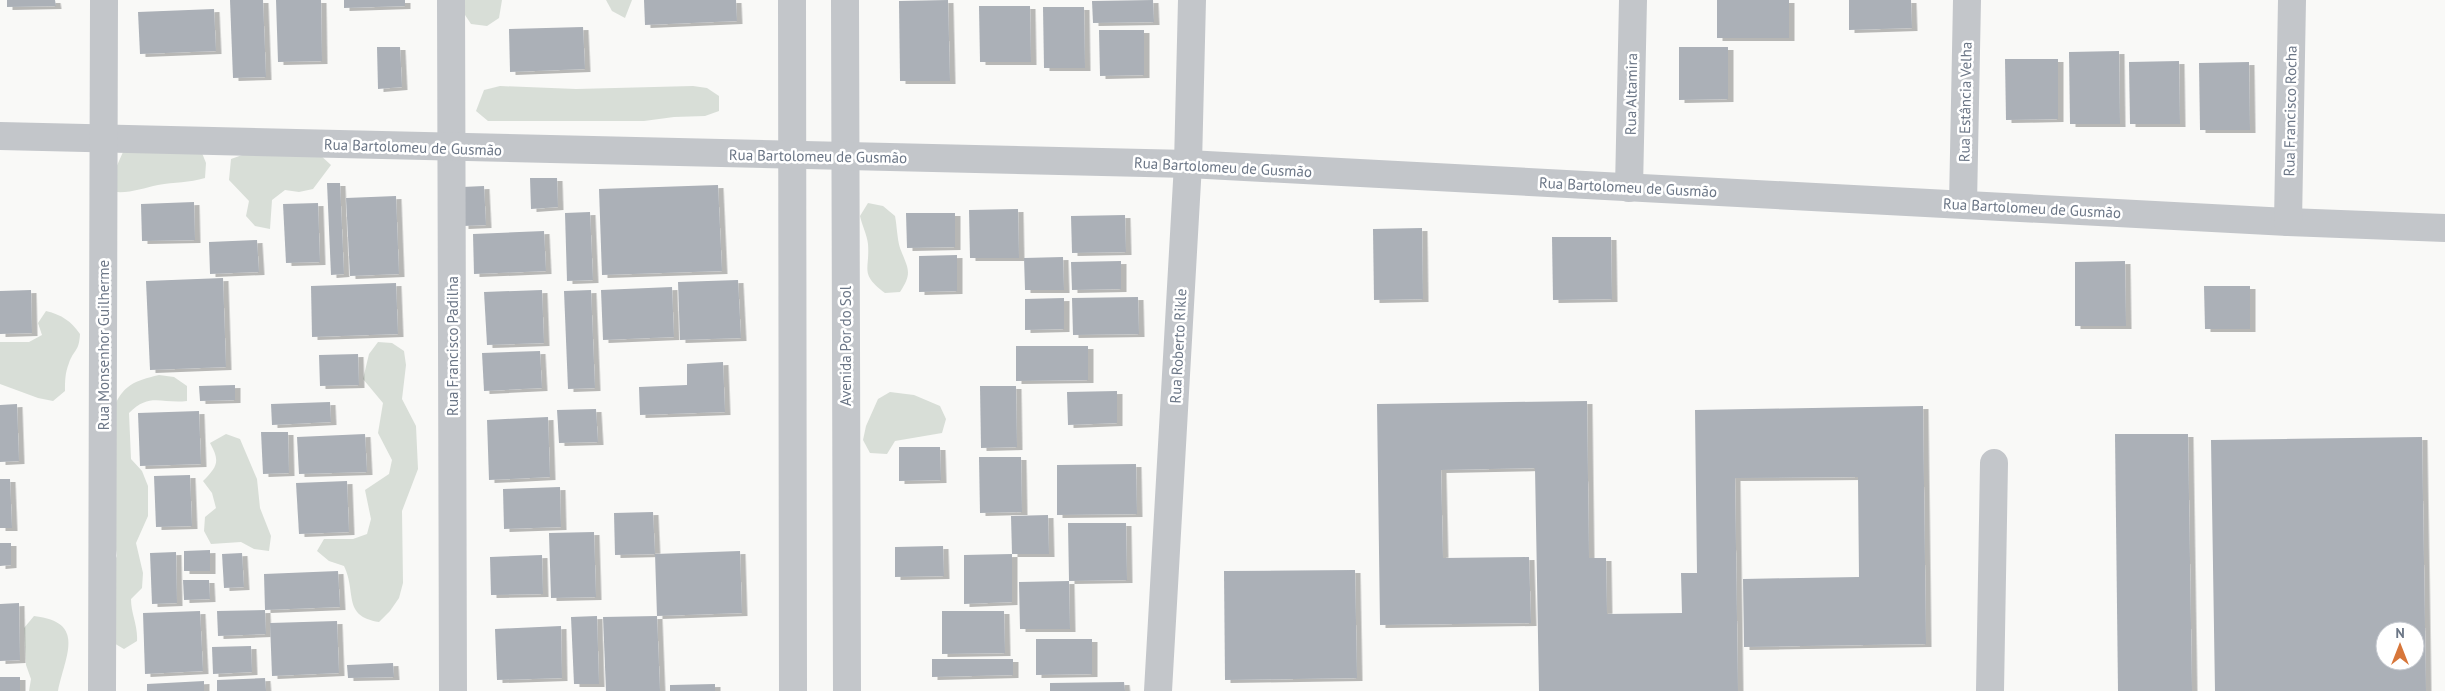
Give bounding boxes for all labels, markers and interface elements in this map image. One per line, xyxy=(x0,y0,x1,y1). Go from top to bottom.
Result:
street label: Rua Estância Velha xyxy=(1954,42,1976,162)
street label: Rua Francisco Rocha xyxy=(2279,45,2301,177)
street label: Rua Altamira xyxy=(1621,53,1641,135)
street label: Rua Bartolomeu de Gusmão xyxy=(324,134,502,160)
street label: Rua Bartolomeu de Gusmão xyxy=(729,145,907,167)
street label: Rua Bartolomeu de Gusmão xyxy=(1133,153,1313,181)
street label: Rua Bartolomeu de Gusmão xyxy=(1538,173,1718,201)
street label: Rua Bartolomeu de Gusmão xyxy=(1942,194,2122,222)
street label: Rua Monsenhor Guilherme xyxy=(94,260,113,430)
street label: Rua Francisco Padilha xyxy=(443,276,462,416)
street label: Avenida Por do Sol xyxy=(836,285,855,406)
street label: Rua Roberto Rikle xyxy=(1166,288,1190,404)
north arrow xyxy=(2375,621,2425,671)
text: N xyxy=(2395,624,2405,642)

